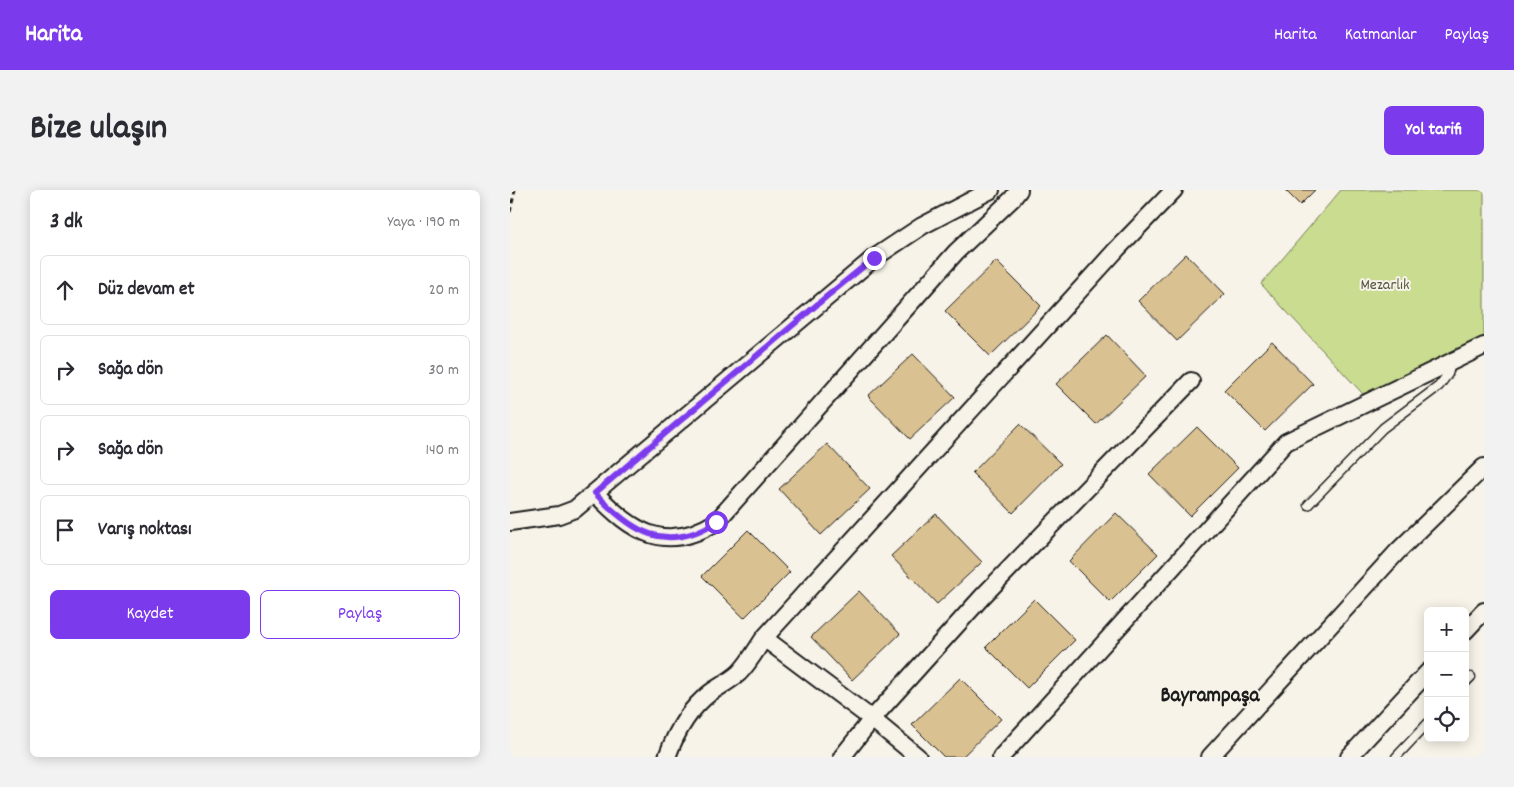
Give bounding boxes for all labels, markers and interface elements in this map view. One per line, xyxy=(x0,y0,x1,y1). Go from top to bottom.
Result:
text: Harita xyxy=(25,18,82,52)
text: Harita xyxy=(1274,23,1317,48)
text: Katmanlar xyxy=(1345,23,1417,48)
text: Paylaş xyxy=(1445,23,1489,48)
text: Bize ulaşın xyxy=(30,105,167,155)
button: Yol tarifi xyxy=(1384,106,1484,155)
text: 3 dk xyxy=(50,208,83,238)
text: Yaya · 190 m xyxy=(387,211,460,234)
route end xyxy=(863,247,886,270)
park label: Mezarlık xyxy=(1360,274,1410,297)
icon: ahead xyxy=(51,276,79,304)
text: Düz devam et xyxy=(98,277,194,304)
text: 20 m xyxy=(429,279,459,302)
icon: right xyxy=(51,356,79,384)
text: Sağa dön xyxy=(98,357,163,384)
text: 30 m xyxy=(429,359,459,382)
icon: right xyxy=(51,436,79,464)
text: Sağa dön xyxy=(98,437,163,464)
text: 140 m xyxy=(425,439,459,462)
route start xyxy=(705,511,728,534)
icon: arrive xyxy=(51,516,79,544)
text: Varış noktası xyxy=(98,517,192,544)
button: Kaydet xyxy=(50,590,250,639)
button: Paylaş xyxy=(260,590,460,639)
map controls xyxy=(1424,607,1469,742)
button: + xyxy=(1424,607,1469,652)
button: − xyxy=(1424,652,1469,697)
district label: Bayrampaşa xyxy=(1161,682,1261,712)
button: locate xyxy=(1424,697,1469,742)

